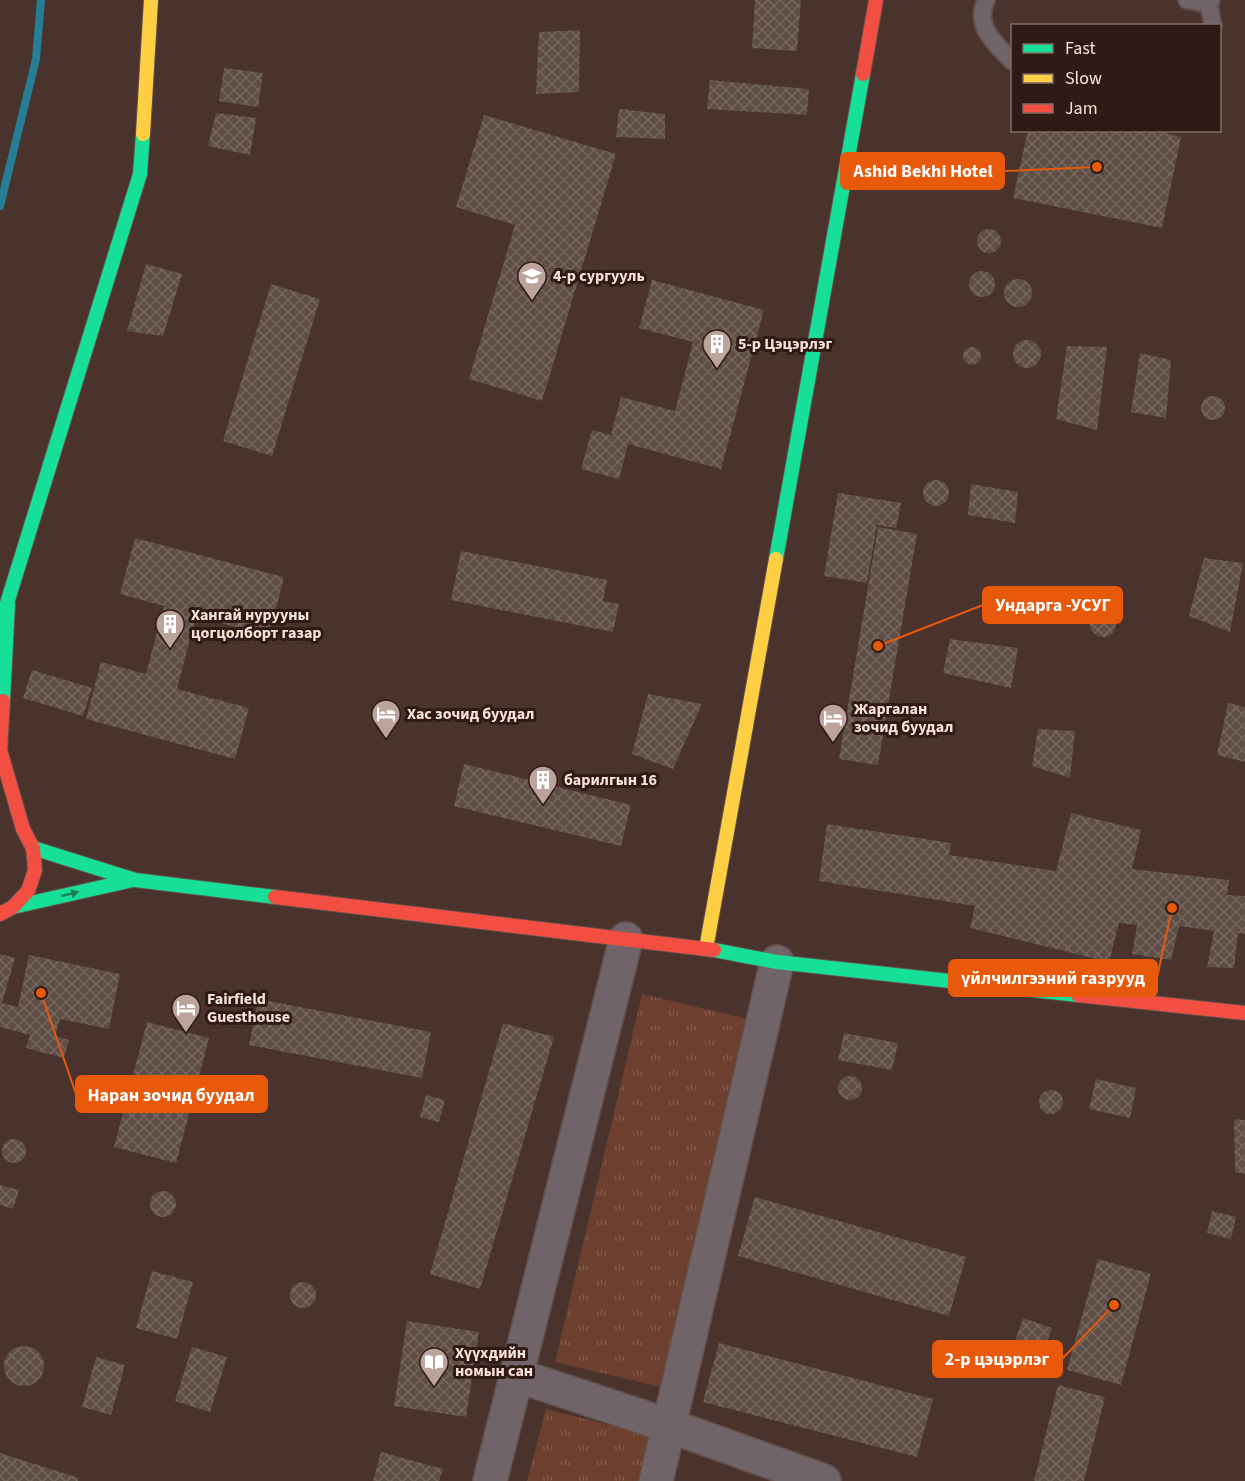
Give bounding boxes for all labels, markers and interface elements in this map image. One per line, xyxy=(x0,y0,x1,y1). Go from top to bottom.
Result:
legend xyxy=(1011,24,1221,132)
text: Fast xyxy=(1065,36,1096,61)
text: Slow xyxy=(1065,66,1102,91)
text: Jam xyxy=(1065,96,1098,121)
callout: Ashid Bekhi Hotel xyxy=(841,153,1004,189)
text: Ashid Bekhi Hotel xyxy=(852,159,993,184)
school or university icon: 4-р сургууль xyxy=(516,260,548,302)
place label: 4-р сургууль xyxy=(553,265,645,287)
building icon: 5-р Цэцэрлэг xyxy=(701,328,733,370)
place label: 5-р Цэцэрлэг xyxy=(738,333,832,355)
callout: Ундарга -УСУГ xyxy=(983,587,1122,623)
text: Ундарга -УСУГ xyxy=(995,593,1111,618)
place label: Хангай нурууны цогцолборт газар xyxy=(191,604,322,644)
building icon: Хангай нурууны цогцолборт газар xyxy=(154,608,186,650)
hotel icon: Хас зочид буудал xyxy=(370,698,402,740)
place label: Жаргалан зочид буудал xyxy=(854,698,953,738)
hotel icon: Жаргалан зочид буудал xyxy=(817,702,849,744)
place label: Хас зочид буудал xyxy=(407,703,534,725)
building icon: барилгын 16 xyxy=(527,764,559,806)
place label: барилгын 16 xyxy=(564,769,657,791)
one-way arrow xyxy=(61,889,80,899)
callout: үйлчилгээний газрууд xyxy=(949,960,1157,996)
text: үйлчилгээний газрууд xyxy=(961,966,1146,991)
place label: Fairfield Guesthouse xyxy=(207,988,290,1028)
hotel icon: Fairfield Guesthouse xyxy=(170,992,202,1034)
callout: Наран зочид буудал xyxy=(76,1076,267,1112)
text: Наран зочид буудал xyxy=(87,1083,255,1108)
callout: 2-р цэцэрлэг xyxy=(933,1341,1062,1377)
place label: Хүүхдийн номын сан xyxy=(455,1342,533,1382)
library icon: Хүүхдийн номын сан xyxy=(418,1346,450,1388)
text: 2-р цэцэрлэг xyxy=(945,1347,1049,1372)

